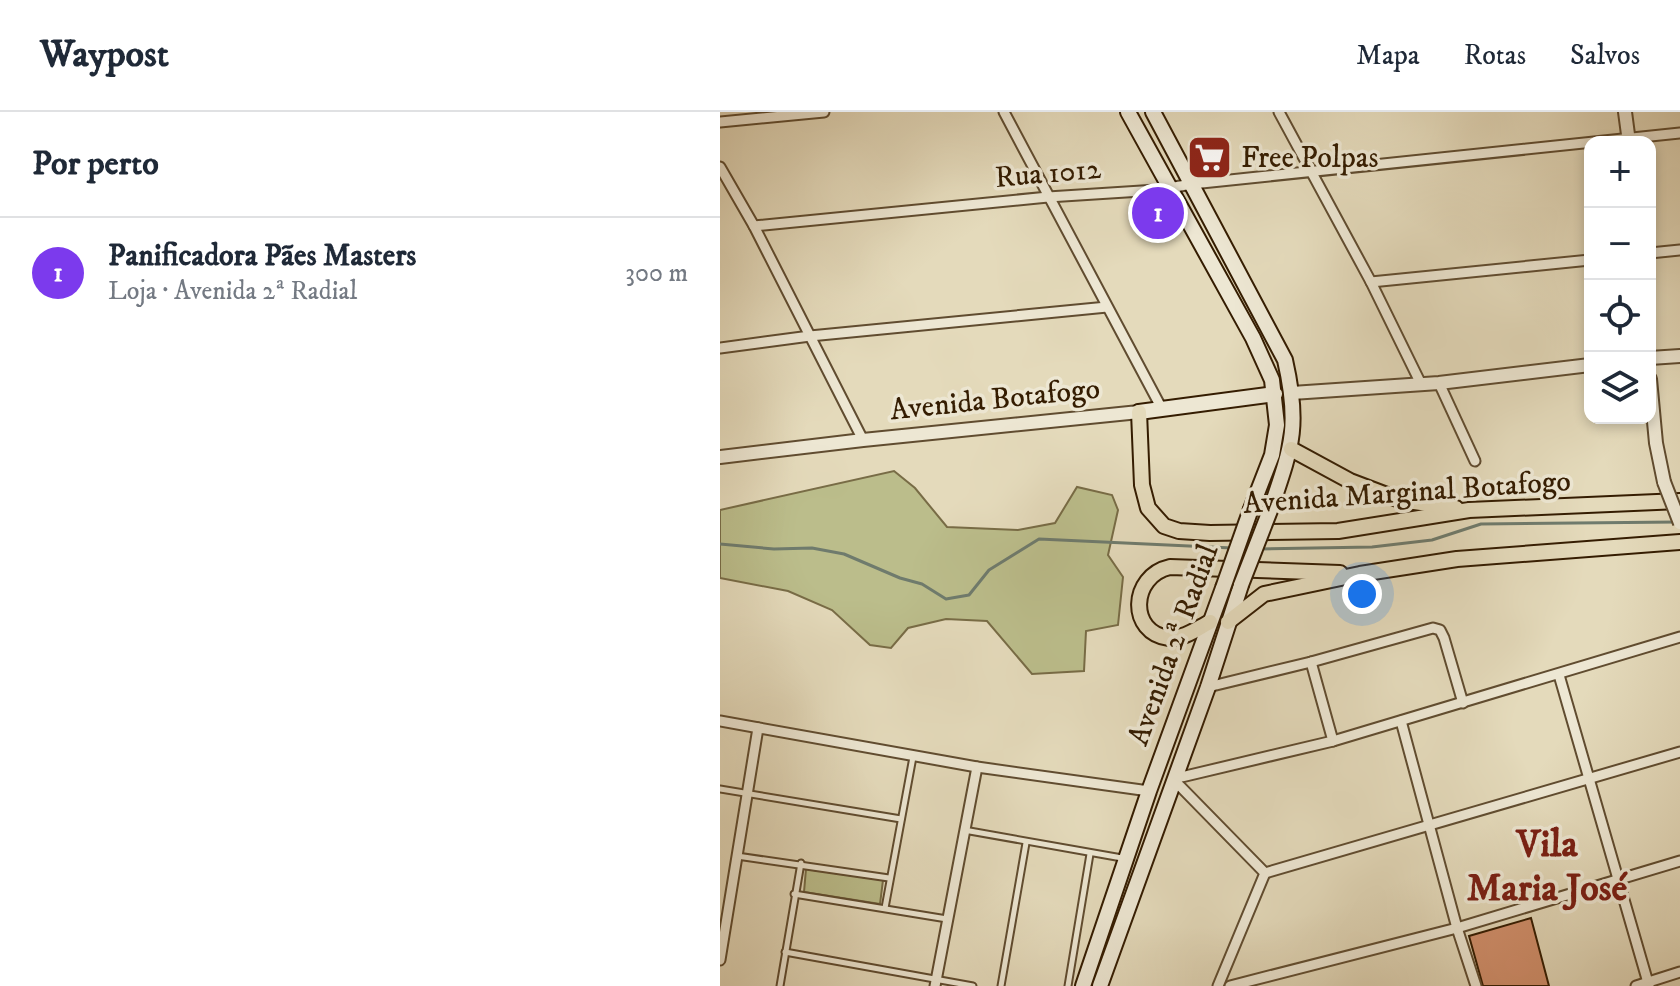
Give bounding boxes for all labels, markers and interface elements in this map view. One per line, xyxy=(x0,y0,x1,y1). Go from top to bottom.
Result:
text: Waypost xyxy=(40,31,169,79)
text: Mapa xyxy=(1356,38,1420,73)
text: Rotas xyxy=(1464,38,1526,73)
text: Salvos xyxy=(1570,38,1640,73)
supermarket icon: Free Polpas xyxy=(1186,134,1234,182)
map controls xyxy=(1584,136,1656,424)
button: + xyxy=(1584,136,1656,208)
place label: Free Polpas xyxy=(1241,140,1379,177)
text: Por perto xyxy=(32,143,159,185)
street label: Rua 1012 xyxy=(993,151,1103,197)
pin: 1 xyxy=(1132,183,1184,243)
button: − xyxy=(1584,208,1656,280)
text: Panificadora Pães Masters xyxy=(108,238,416,275)
text: 1 xyxy=(53,257,63,290)
text: 300 m xyxy=(625,257,688,290)
text: Loja · Avenida 2ª Radial xyxy=(108,275,357,308)
button: locate xyxy=(1584,280,1656,352)
button: layers xyxy=(1584,352,1656,424)
street label: Avenida Botafogo xyxy=(888,371,1102,429)
street label: Avenida Marginal Botafogo xyxy=(1242,463,1572,523)
street label: Avenida 2ª Radial xyxy=(1120,539,1228,751)
your location xyxy=(1342,574,1382,614)
district label: Vila Maria José xyxy=(1467,821,1628,913)

